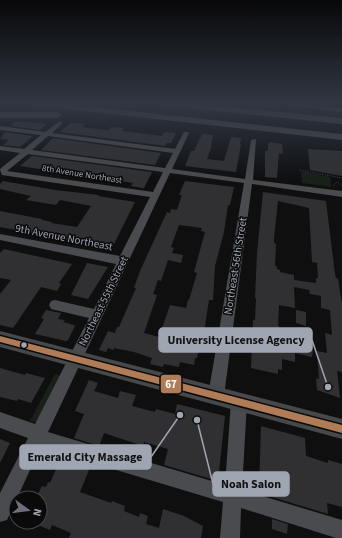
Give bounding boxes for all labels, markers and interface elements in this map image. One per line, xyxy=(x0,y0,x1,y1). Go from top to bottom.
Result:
street label: 8th Avenue Northeast xyxy=(41,162,123,187)
street label: Northeast 56th Street xyxy=(220,216,251,316)
street label: 9th Avenue Northeast xyxy=(14,221,114,254)
street label: Northeast 55th Street xyxy=(75,254,132,349)
callout: University License Agency xyxy=(159,328,312,352)
text: University License Agency xyxy=(168,332,305,349)
unlabelled marker xyxy=(19,340,29,350)
line badge: 67 xyxy=(160,374,182,394)
text: 67 xyxy=(165,377,177,392)
callout: Emerald City Massage xyxy=(20,445,151,469)
text: Emerald City Massage xyxy=(28,449,142,466)
callout: Noah Salon xyxy=(213,472,289,496)
text: Noah Salon xyxy=(221,476,281,493)
north arrow xyxy=(8,490,48,530)
text: N xyxy=(29,507,45,518)

